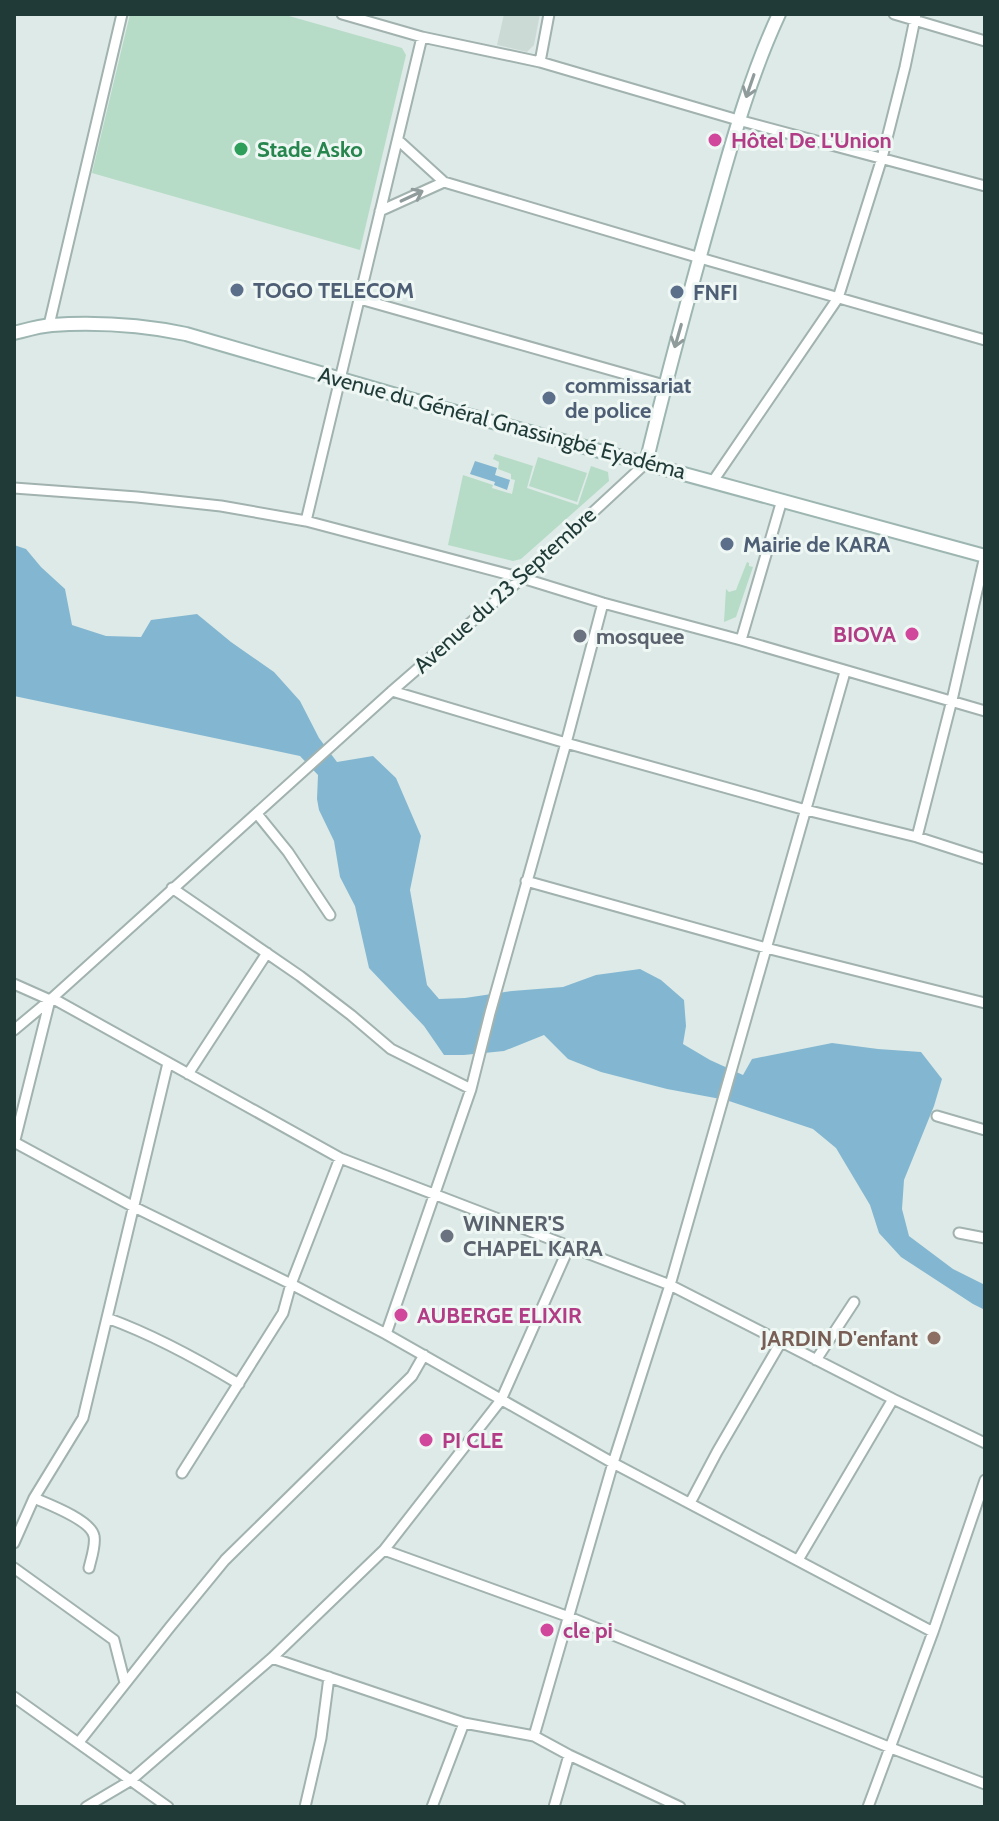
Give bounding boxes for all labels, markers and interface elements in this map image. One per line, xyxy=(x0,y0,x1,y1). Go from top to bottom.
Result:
one-way arrow xyxy=(741,73,756,98)
place label: Hôtel De L'Union xyxy=(731,127,892,154)
marker: Hôtel De L'Union xyxy=(706,131,724,149)
place label: Stade Asko xyxy=(257,136,363,163)
marker: Stade Asko xyxy=(232,140,250,158)
one-way arrow xyxy=(399,188,424,203)
place label: TOGO TELECOM xyxy=(253,277,414,304)
place label: FNFI xyxy=(693,279,738,306)
marker: TOGO TELECOM xyxy=(228,281,246,299)
marker: FNFI xyxy=(668,283,686,301)
one-way arrow xyxy=(670,322,685,348)
street label: Avenue du Général Gnassingbé Eyadéma xyxy=(315,361,689,485)
place label: commissariat de police xyxy=(565,372,692,424)
marker: commissariat de police xyxy=(540,389,558,407)
street label: Avenue du 23 Septembre xyxy=(408,501,602,679)
place label: Mairie de KARA xyxy=(743,531,890,558)
marker: Mairie de KARA xyxy=(718,535,736,553)
place label: BIOVA xyxy=(833,621,896,648)
place label: mosquee xyxy=(596,623,684,650)
marker: BIOVA xyxy=(903,625,921,643)
marker: mosquee xyxy=(571,627,589,645)
place label: WINNER'S CHAPEL KARA xyxy=(463,1210,603,1262)
marker: WINNER'S CHAPEL KARA xyxy=(438,1227,456,1245)
place label: AUBERGE ELIXIR xyxy=(417,1302,582,1329)
marker: AUBERGE ELIXIR xyxy=(392,1306,410,1324)
place label: JARDIN D'enfant xyxy=(760,1325,918,1352)
marker: JARDIN D'enfant xyxy=(925,1329,943,1347)
place label: PI CLE xyxy=(442,1427,503,1454)
marker: PI CLE xyxy=(417,1431,435,1449)
place label: cle pi xyxy=(563,1617,613,1644)
marker: cle pi xyxy=(538,1621,556,1639)

